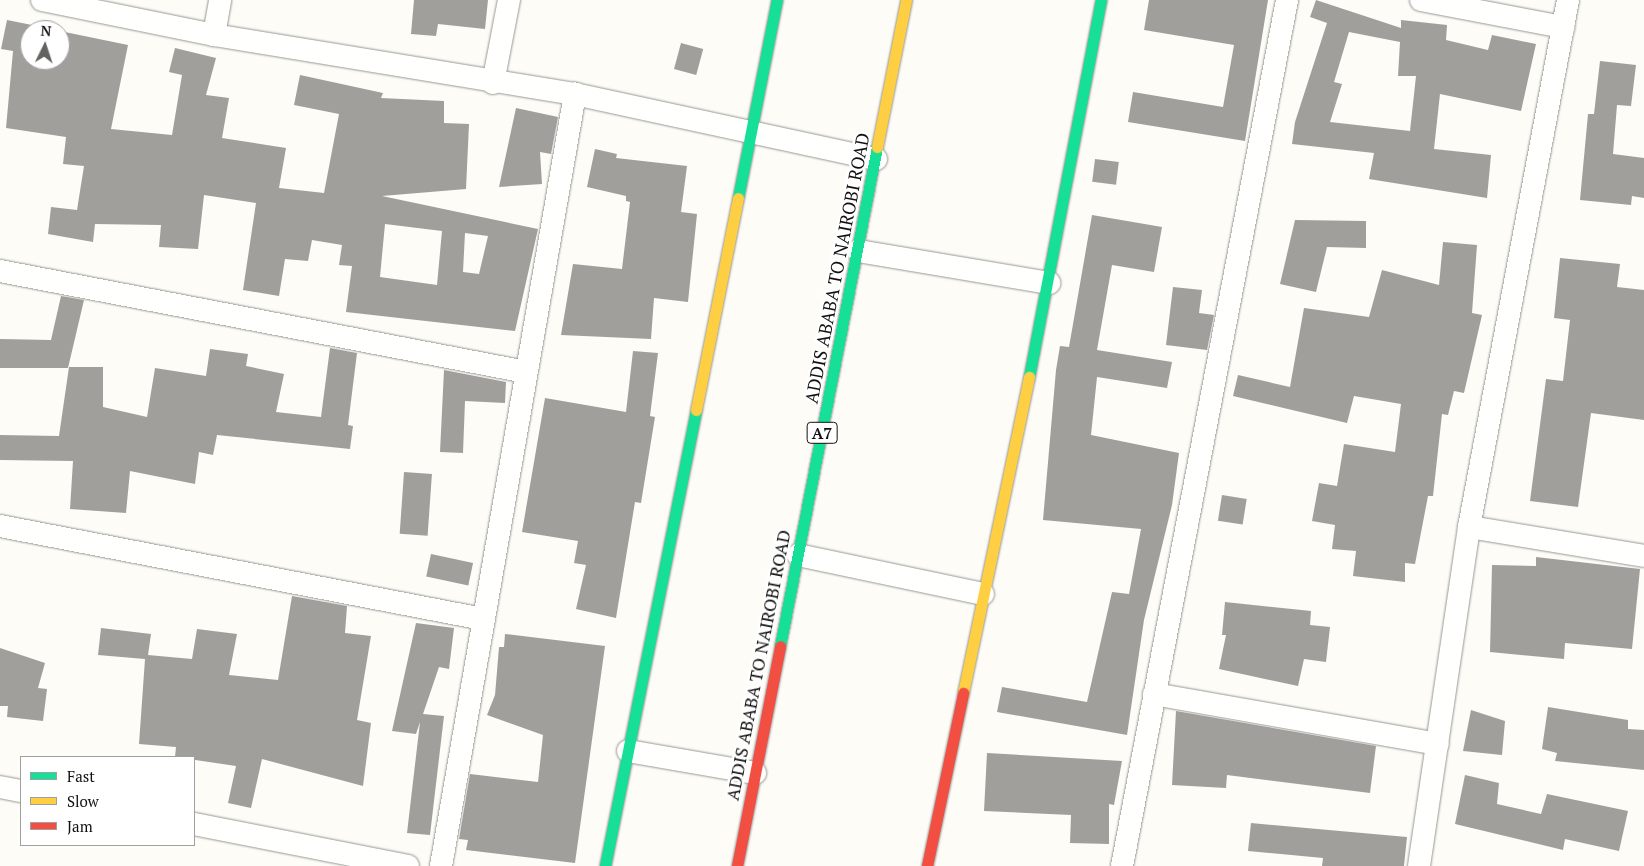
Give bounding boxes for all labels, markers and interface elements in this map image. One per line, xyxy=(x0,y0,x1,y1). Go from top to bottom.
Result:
north arrow xyxy=(20,20,70,70)
text: N xyxy=(40,21,52,40)
street label: ADDIS ABABA TO NAIROBI ROAD xyxy=(800,130,874,406)
road number: A7 xyxy=(806,419,838,446)
street label: ADDIS ABABA TO NAIROBI ROAD xyxy=(721,527,795,803)
legend xyxy=(20,756,195,846)
text: Fast xyxy=(67,766,95,786)
text: Slow xyxy=(67,791,99,811)
text: Jam xyxy=(67,816,93,836)

